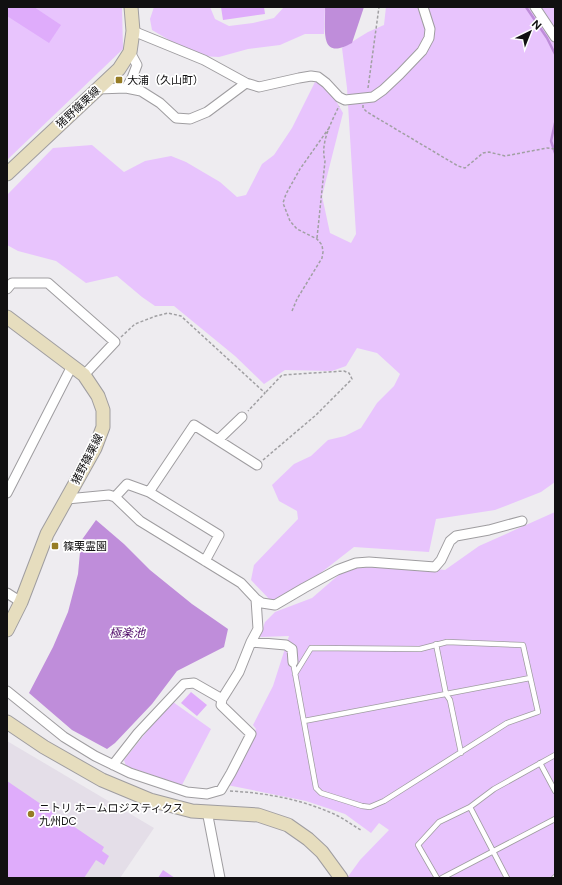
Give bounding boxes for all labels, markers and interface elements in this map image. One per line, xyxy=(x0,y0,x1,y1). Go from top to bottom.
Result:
north arrow xyxy=(510,12,550,52)
text: N xyxy=(529,17,544,33)
place label: 大浦（久山町） xyxy=(127,74,204,87)
marker: 大浦（久山町） xyxy=(114,75,124,85)
street label: 猪野篠栗線 xyxy=(54,84,103,131)
street label: 猪野篠栗線 xyxy=(69,432,106,487)
place label: 篠栗霊園 xyxy=(63,540,107,553)
marker: 篠栗霊園 xyxy=(50,541,60,551)
water label: 極楽池 xyxy=(109,626,146,640)
place label: ニトリ ホームロジスティクス 九州DC xyxy=(39,802,183,828)
marker: ニトリ ホームロジスティクス 九州DC xyxy=(26,809,36,819)

